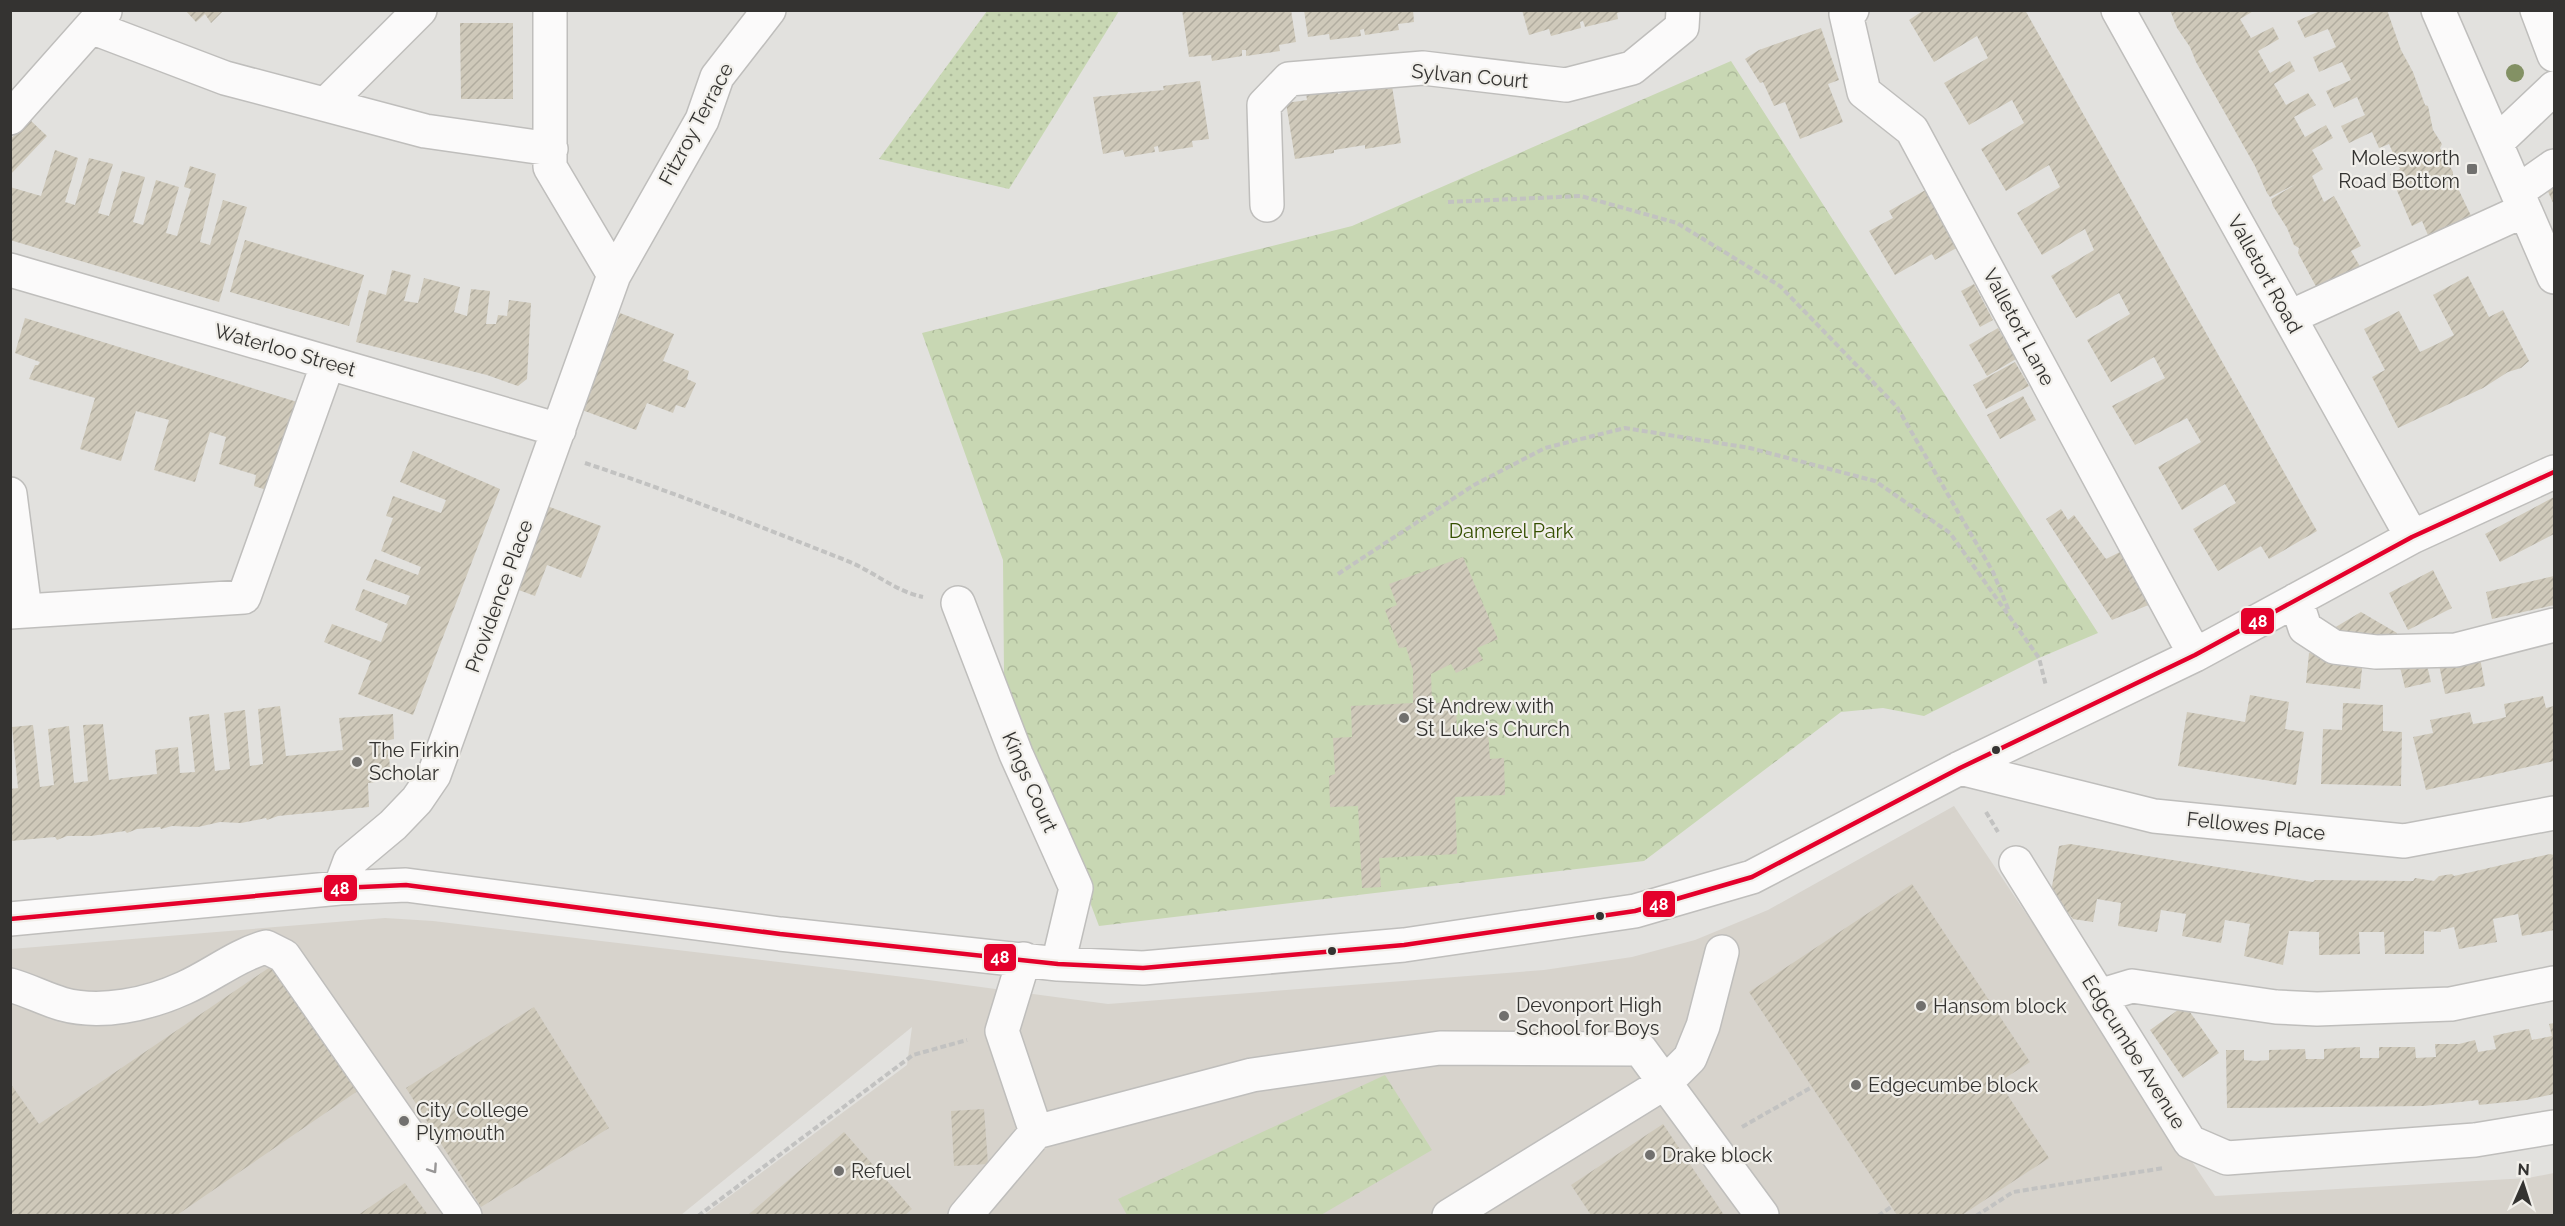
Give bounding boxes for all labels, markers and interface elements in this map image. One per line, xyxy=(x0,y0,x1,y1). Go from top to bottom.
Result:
street label: Fitzroy Terrace xyxy=(654,59,738,189)
street label: Sylvan Court xyxy=(1411,59,1530,93)
place label: Molesworth Road Bottom xyxy=(2338,146,2460,193)
marker: Molesworth Road Bottom xyxy=(2465,162,2479,176)
street label: Valletort Road xyxy=(2223,211,2307,337)
street label: Valletort Lane xyxy=(1978,264,2060,390)
street label: Waterloo Street xyxy=(212,318,359,382)
street label: Providence Place xyxy=(460,516,538,676)
park label: Damerel Park xyxy=(1449,519,1574,543)
line badge: 48 xyxy=(2240,607,2275,635)
text: 48 xyxy=(2249,612,2267,631)
place label: St Andrew with St Luke's Church xyxy=(1416,694,1570,741)
marker: St Andrew with St Luke's Church xyxy=(1397,711,1411,725)
street label: Kings Court xyxy=(997,728,1063,836)
place label: The Firkin Scholar xyxy=(369,738,459,785)
unlabelled marker xyxy=(1990,744,2002,756)
marker: The Firkin Scholar xyxy=(350,755,364,769)
street label: Fellowes Place xyxy=(2186,807,2327,845)
line badge: 48 xyxy=(323,874,358,902)
text: 48 xyxy=(331,879,349,898)
line badge: 48 xyxy=(1642,890,1676,918)
text: 48 xyxy=(1650,895,1668,914)
unlabelled marker xyxy=(1594,910,1606,922)
line badge: 48 xyxy=(983,943,1017,972)
unlabelled marker xyxy=(1326,945,1338,957)
text: 48 xyxy=(991,948,1009,967)
street label: Edgcumbe Avenue xyxy=(2077,971,2191,1133)
place label: Devonport High School for Boys xyxy=(1516,993,1662,1040)
place label: Hansom block xyxy=(1933,994,2067,1018)
marker: Hansom block xyxy=(1914,999,1928,1013)
marker: Devonport High School for Boys xyxy=(1497,1009,1511,1023)
place label: Edgecumbe block xyxy=(1868,1073,2039,1097)
marker: Edgecumbe block xyxy=(1849,1078,1863,1092)
place label: City College Plymouth xyxy=(416,1098,529,1145)
marker: City College Plymouth xyxy=(397,1114,411,1128)
place label: Drake block xyxy=(1662,1143,1773,1167)
marker: Drake block xyxy=(1643,1148,1657,1162)
north arrow xyxy=(2493,1154,2553,1214)
place label: Refuel xyxy=(851,1159,912,1183)
text: N xyxy=(2517,1160,2530,1179)
one-way arrow xyxy=(426,1163,437,1174)
marker: Refuel xyxy=(832,1164,846,1178)

